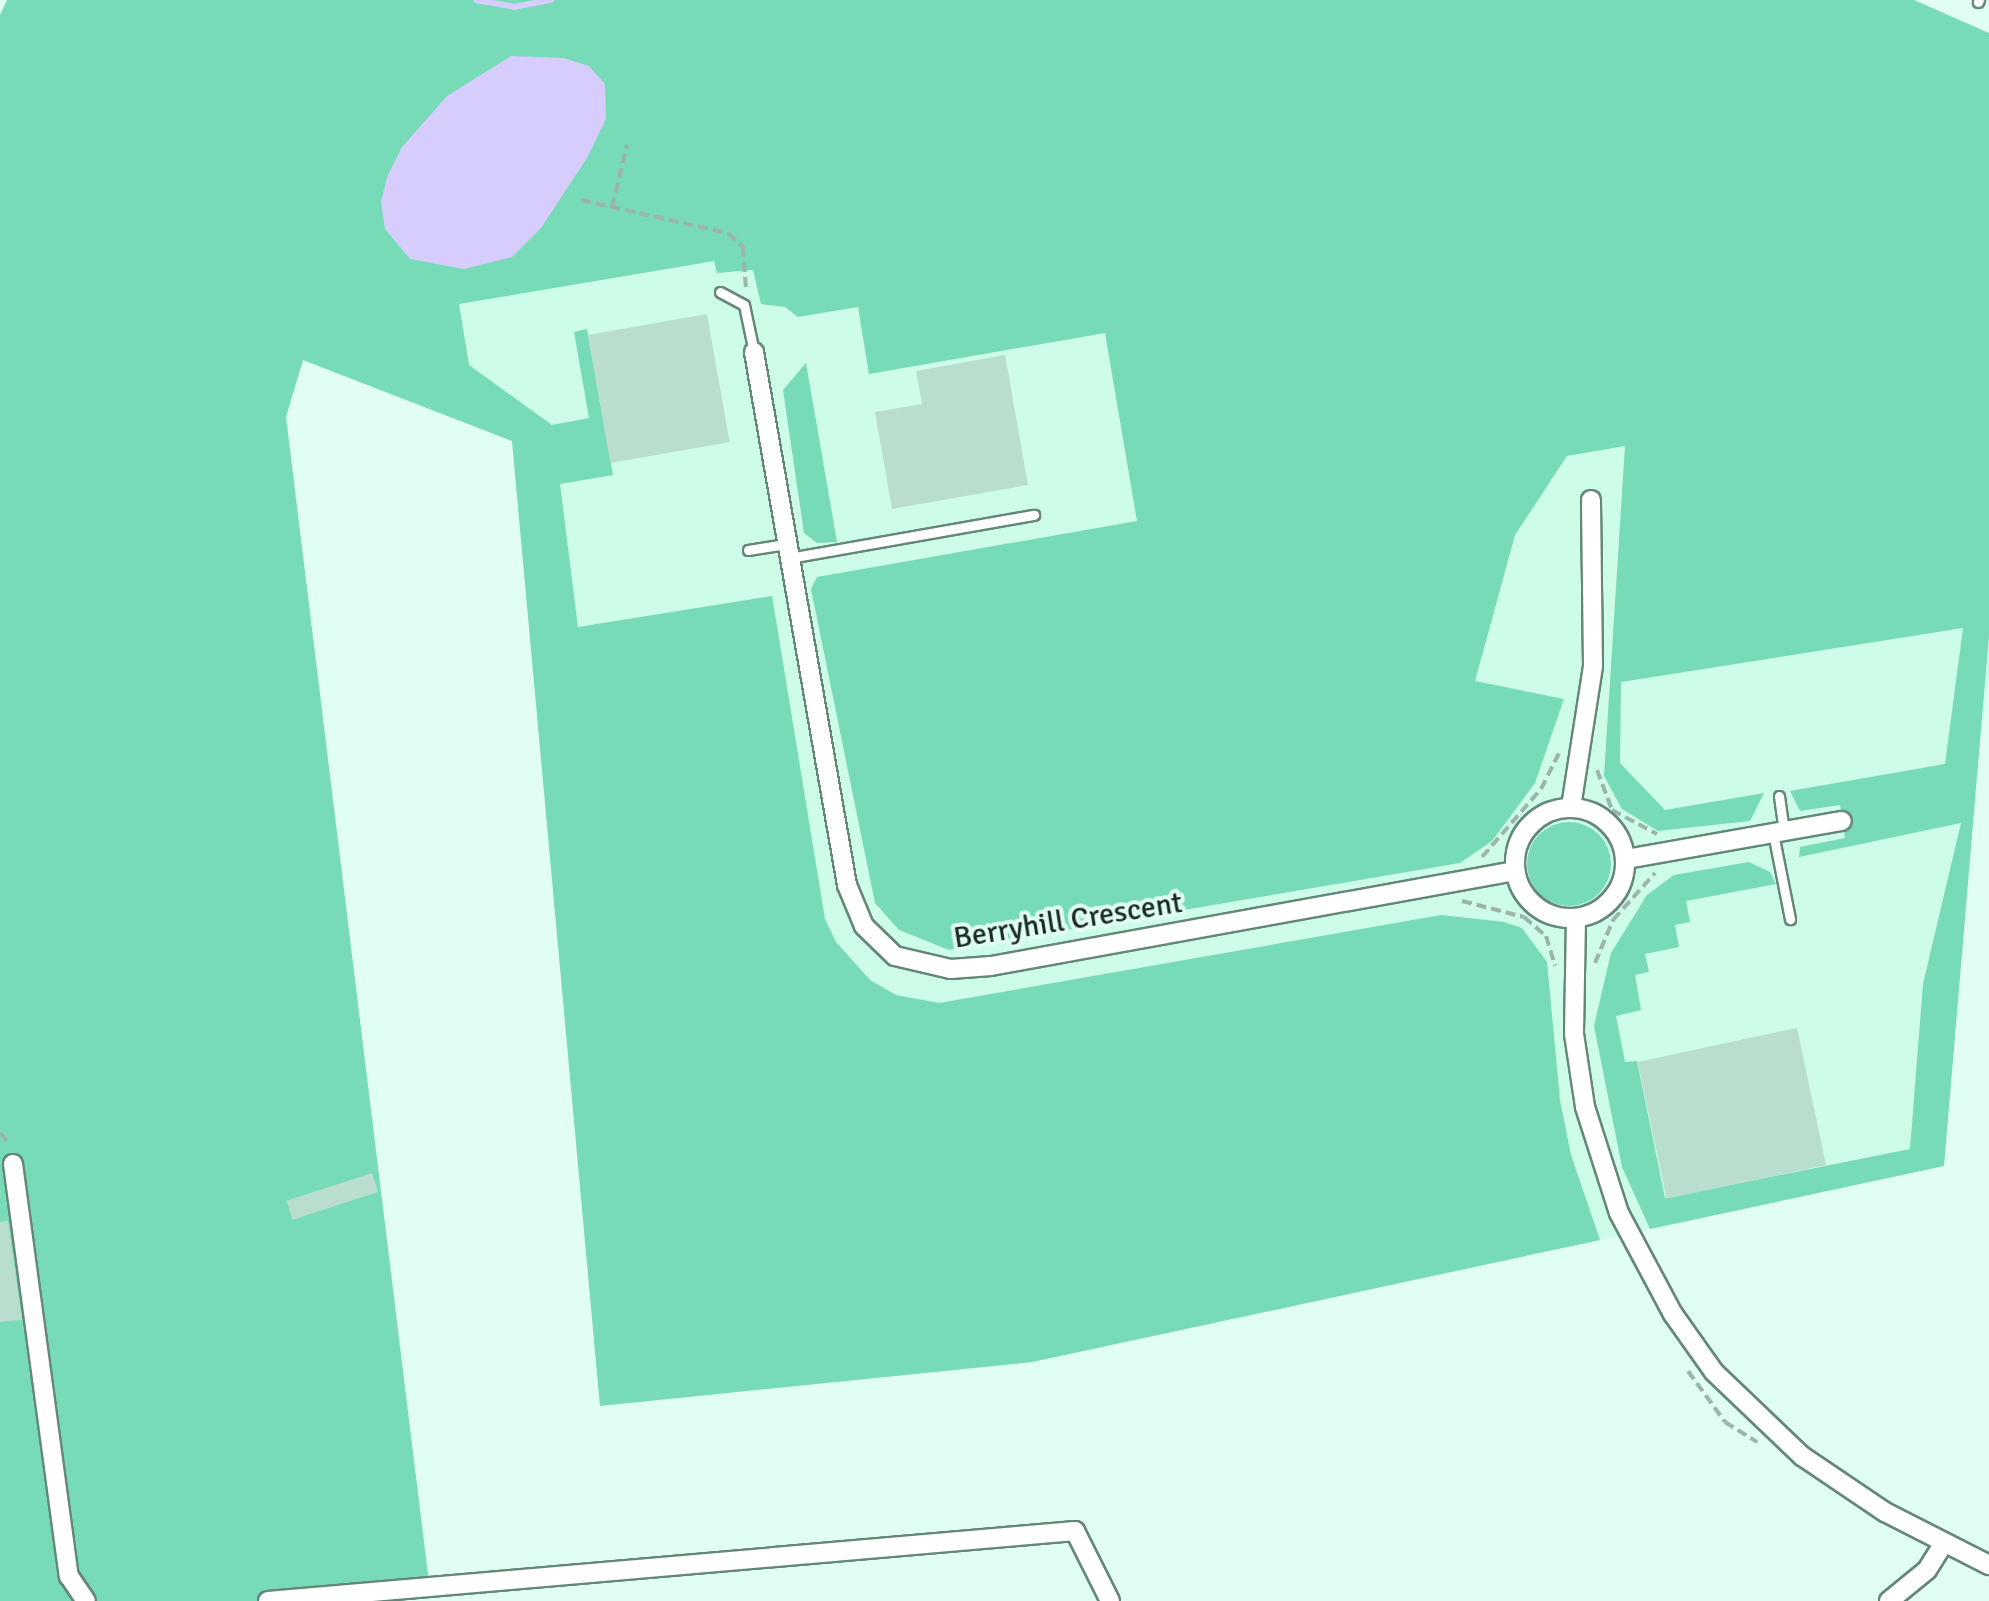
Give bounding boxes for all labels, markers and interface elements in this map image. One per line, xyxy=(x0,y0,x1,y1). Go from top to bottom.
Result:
street label: Berryhill Crescent xyxy=(951,885,1185,957)

